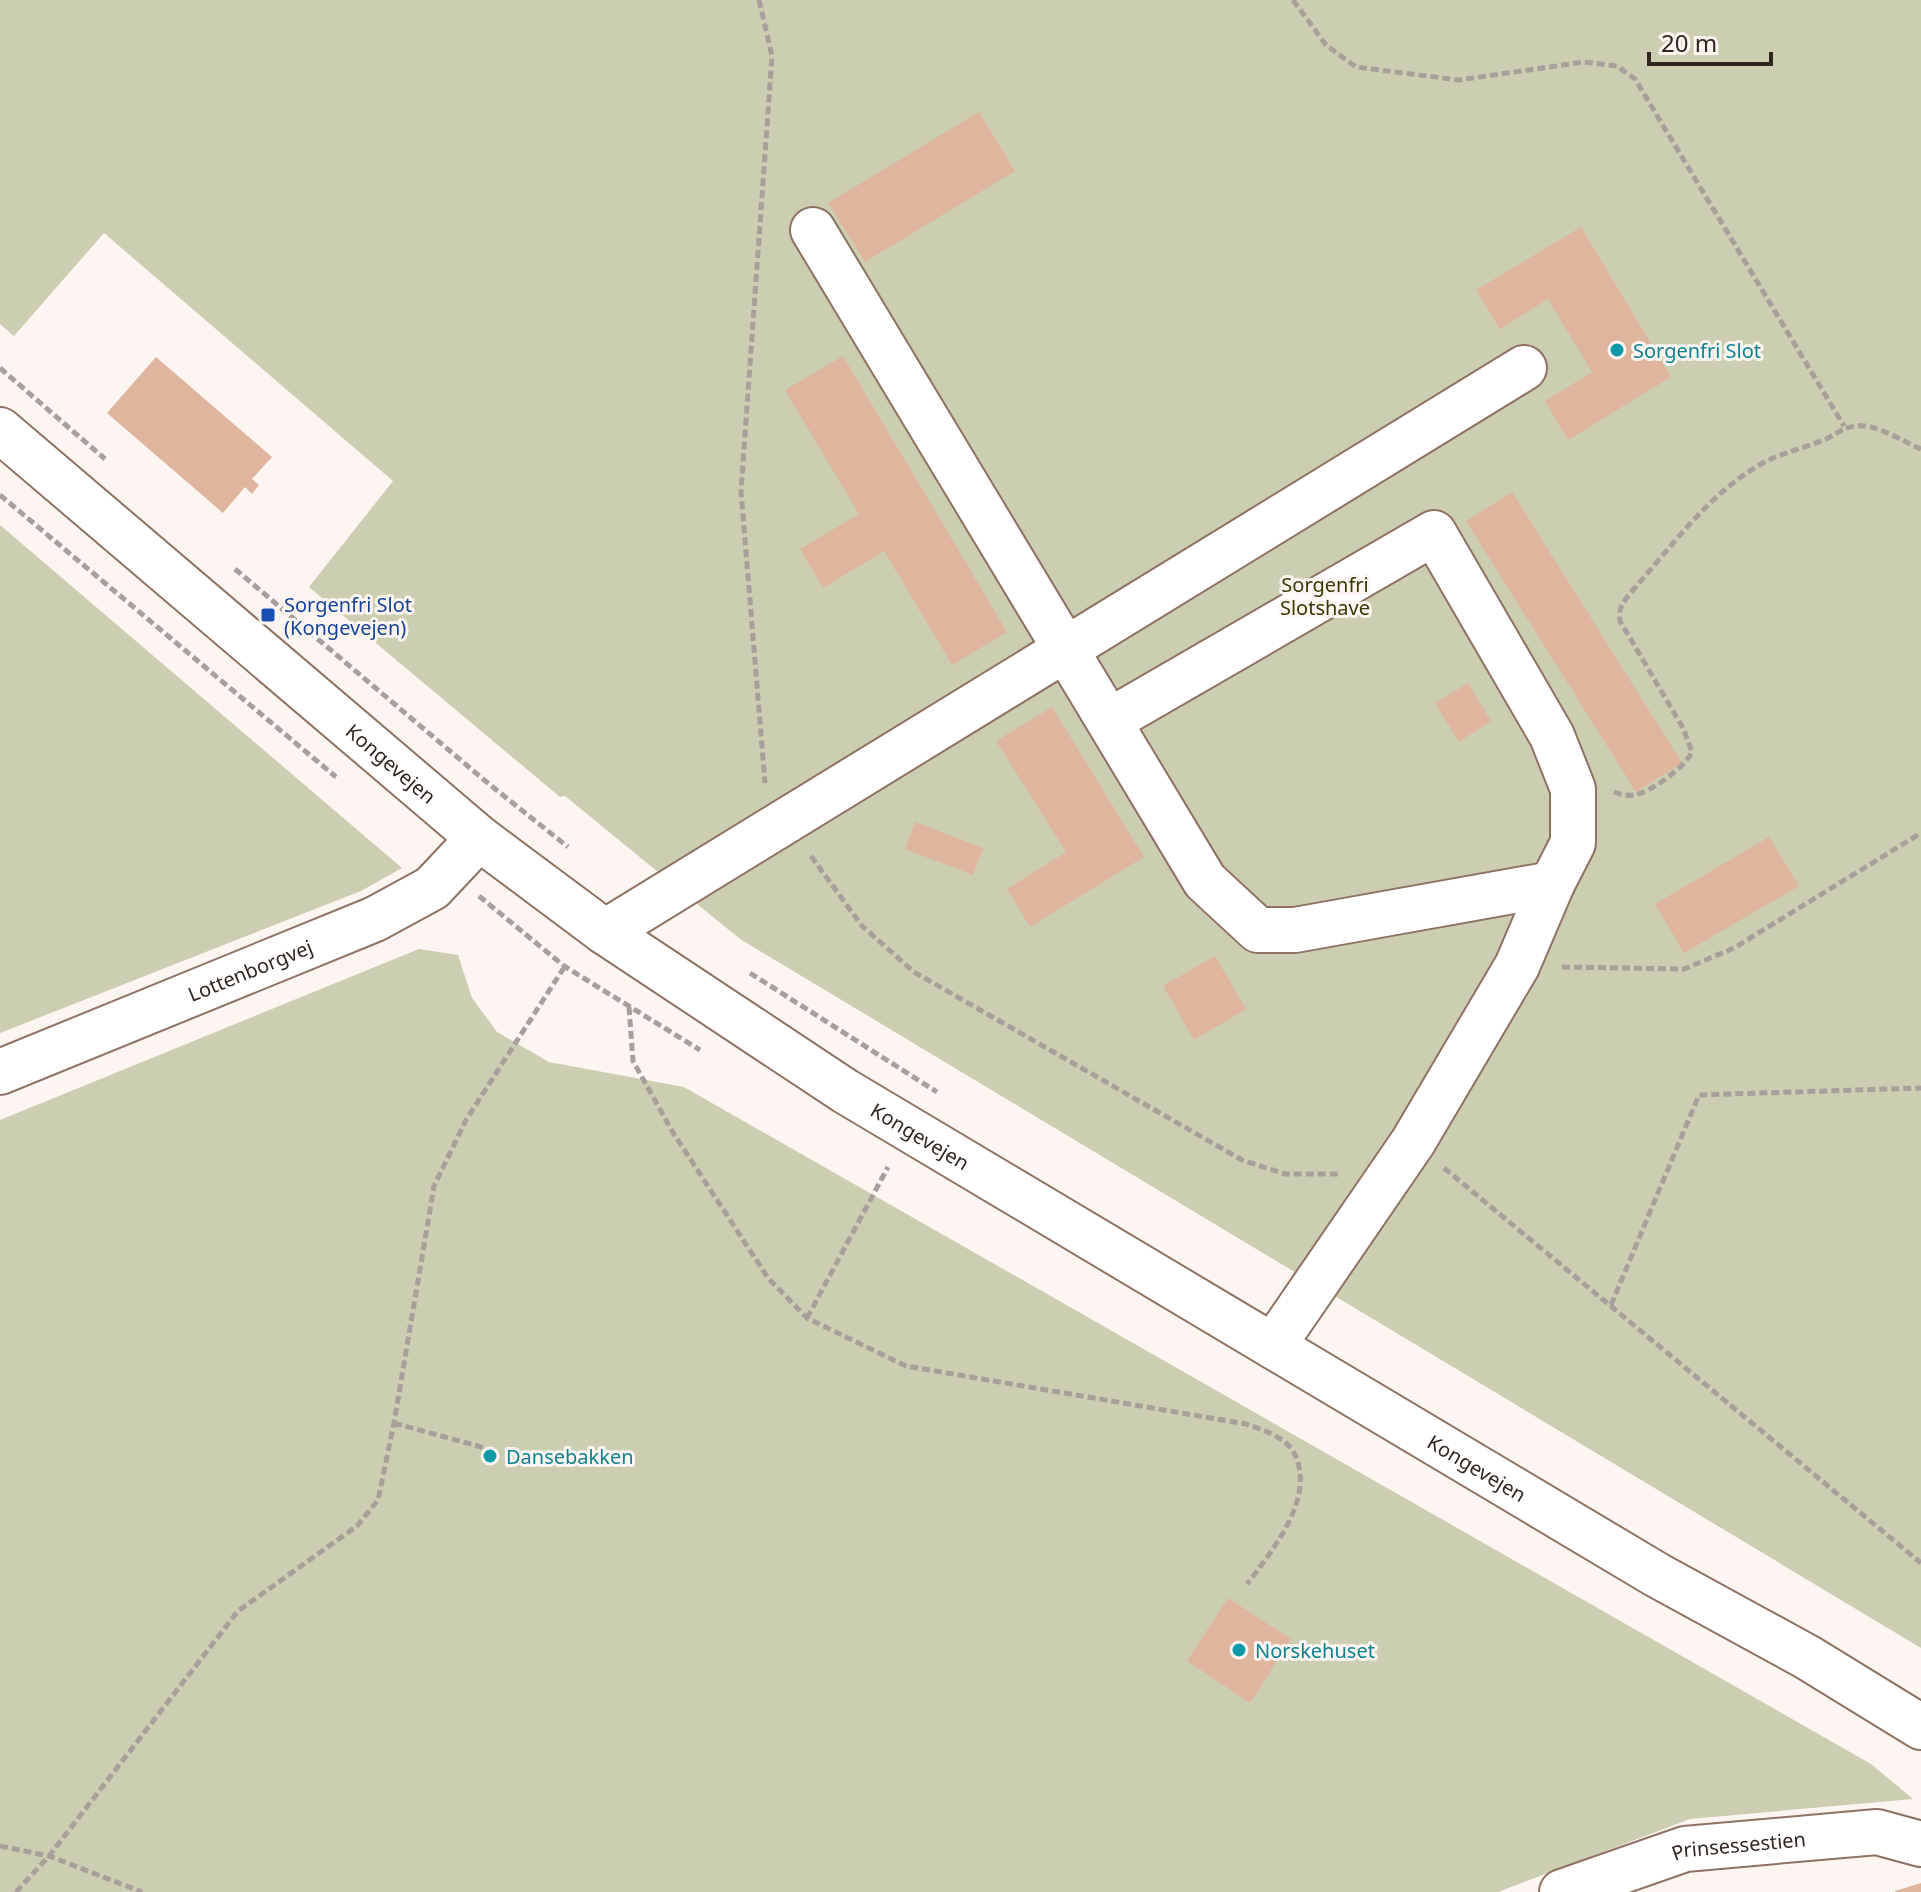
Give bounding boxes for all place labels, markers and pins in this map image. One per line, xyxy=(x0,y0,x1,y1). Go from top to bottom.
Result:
place label: Sorgenfri Slot xyxy=(1633,337,1761,364)
marker: Sorgenfri Slot xyxy=(1608,341,1626,359)
place label: Sorgenfri Slot (Kongevejen) xyxy=(284,591,412,641)
marker: Sorgenfri Slot (Kongevejen) xyxy=(259,606,277,624)
place label: Dansebakken xyxy=(506,1443,634,1470)
marker: Dansebakken xyxy=(481,1447,499,1465)
place label: Norskehuset xyxy=(1255,1637,1375,1664)
marker: Norskehuset xyxy=(1230,1641,1248,1659)

